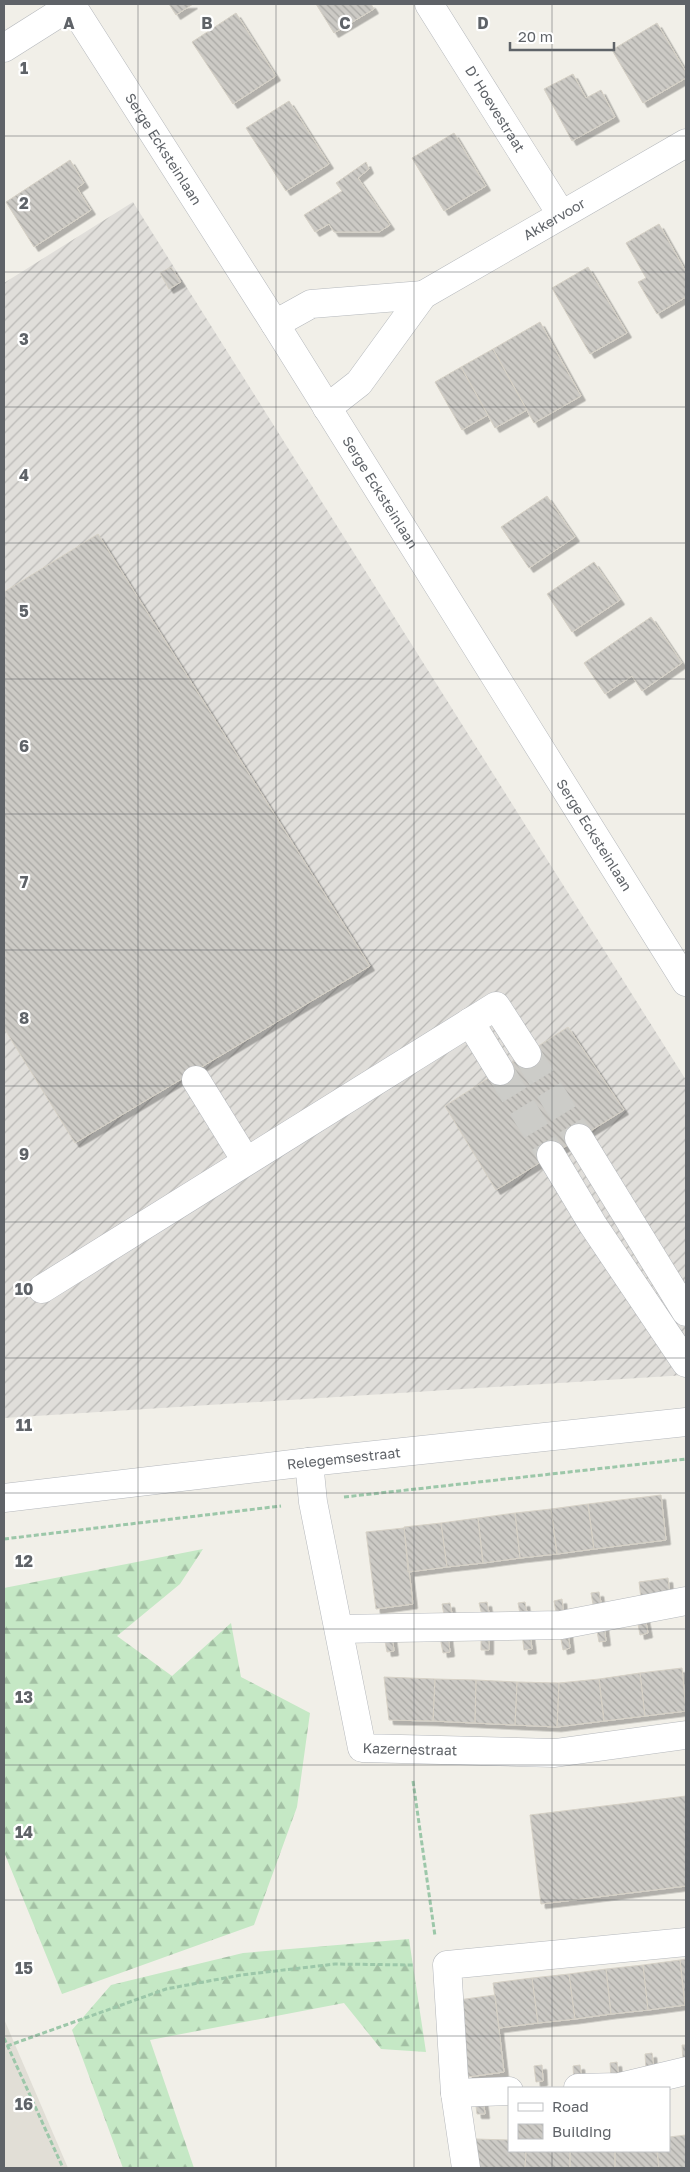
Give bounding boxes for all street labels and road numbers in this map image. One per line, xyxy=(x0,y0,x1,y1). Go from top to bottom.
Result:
street label: D' Hoevestraat xyxy=(462,62,529,155)
street label: Serge Ecksteinlaan xyxy=(122,90,206,208)
street label: Akkervoor xyxy=(520,194,588,243)
street label: Serge Ecksteinlaan xyxy=(339,433,422,551)
street label: Serge Ecksteinlaan xyxy=(553,775,636,894)
street label: Relegemsestraat xyxy=(286,1443,401,1473)
street label: Kazernestraat xyxy=(362,1739,457,1758)

